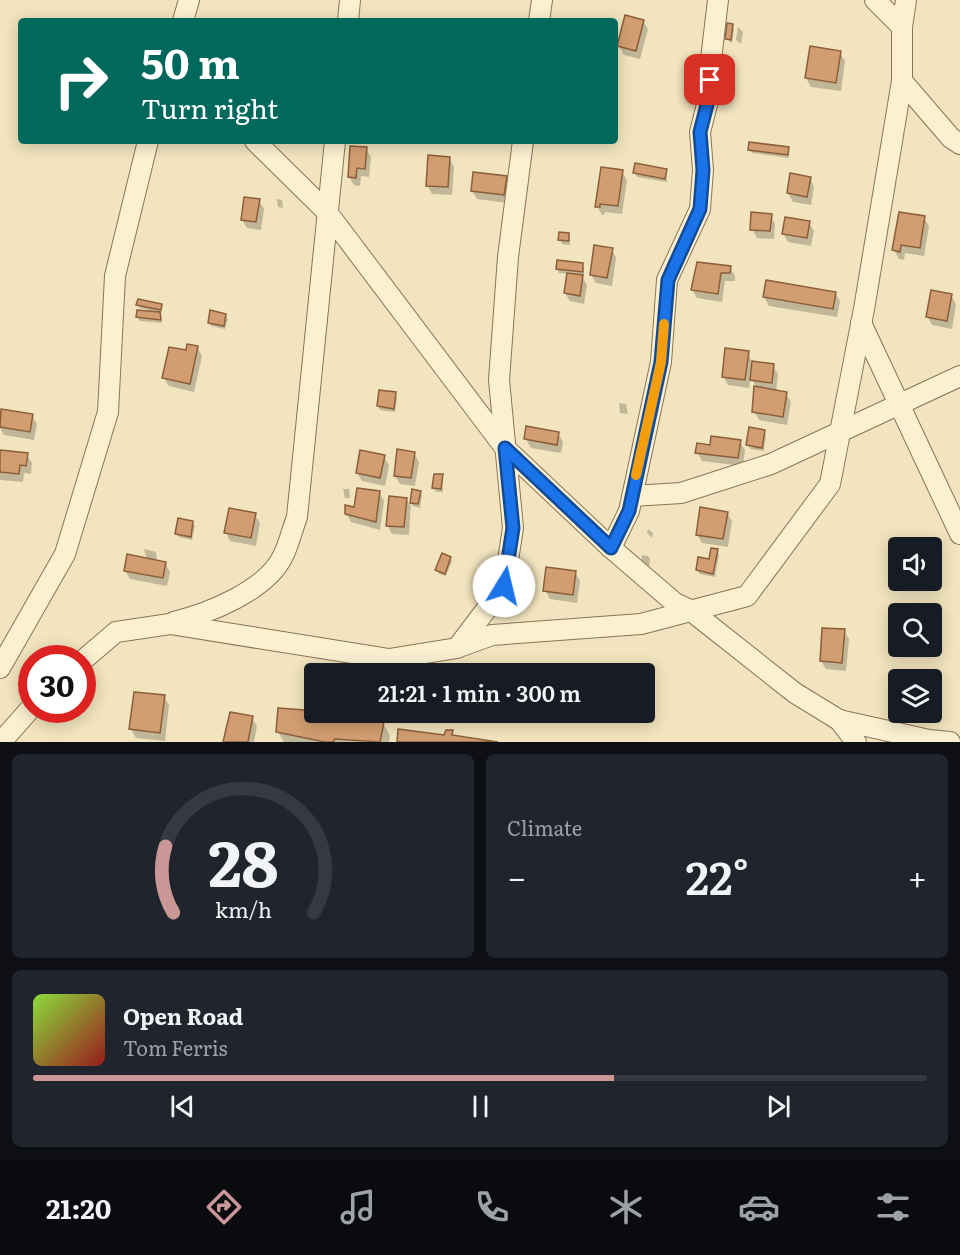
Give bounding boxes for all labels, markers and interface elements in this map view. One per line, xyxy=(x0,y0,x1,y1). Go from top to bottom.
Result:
text: 50 m xyxy=(141,30,240,92)
icon: right xyxy=(42,42,120,120)
pin xyxy=(684,54,735,105)
icon: arrive xyxy=(693,63,726,96)
text: Turn right xyxy=(141,87,278,127)
map controls xyxy=(888,537,942,723)
button: sound xyxy=(888,537,942,591)
position arrow xyxy=(472,554,536,618)
button: search xyxy=(888,603,942,657)
speed limit sign: 30 xyxy=(18,645,96,723)
button: layers xyxy=(888,669,942,723)
text: 21:21 · 1 min · 300 m xyxy=(378,676,581,709)
text: Climate xyxy=(507,812,582,842)
text: 28 xyxy=(208,814,278,906)
text: 22° xyxy=(685,842,749,909)
text: − xyxy=(507,851,526,900)
text: + xyxy=(908,851,927,900)
text: km/h xyxy=(214,893,272,925)
text: Open Road xyxy=(123,999,243,1032)
text: Tom Ferris xyxy=(123,1032,228,1062)
icon: previous xyxy=(166,1090,199,1123)
icon: pause xyxy=(464,1090,497,1123)
icon: next xyxy=(762,1090,795,1123)
icon: directions xyxy=(203,1186,245,1228)
icon: music xyxy=(337,1186,379,1228)
icon: phone xyxy=(471,1186,513,1228)
icon: climate xyxy=(605,1186,647,1228)
icon: car xyxy=(738,1186,780,1228)
icon: filters xyxy=(872,1186,914,1228)
text: 21:20 xyxy=(46,1187,111,1227)

